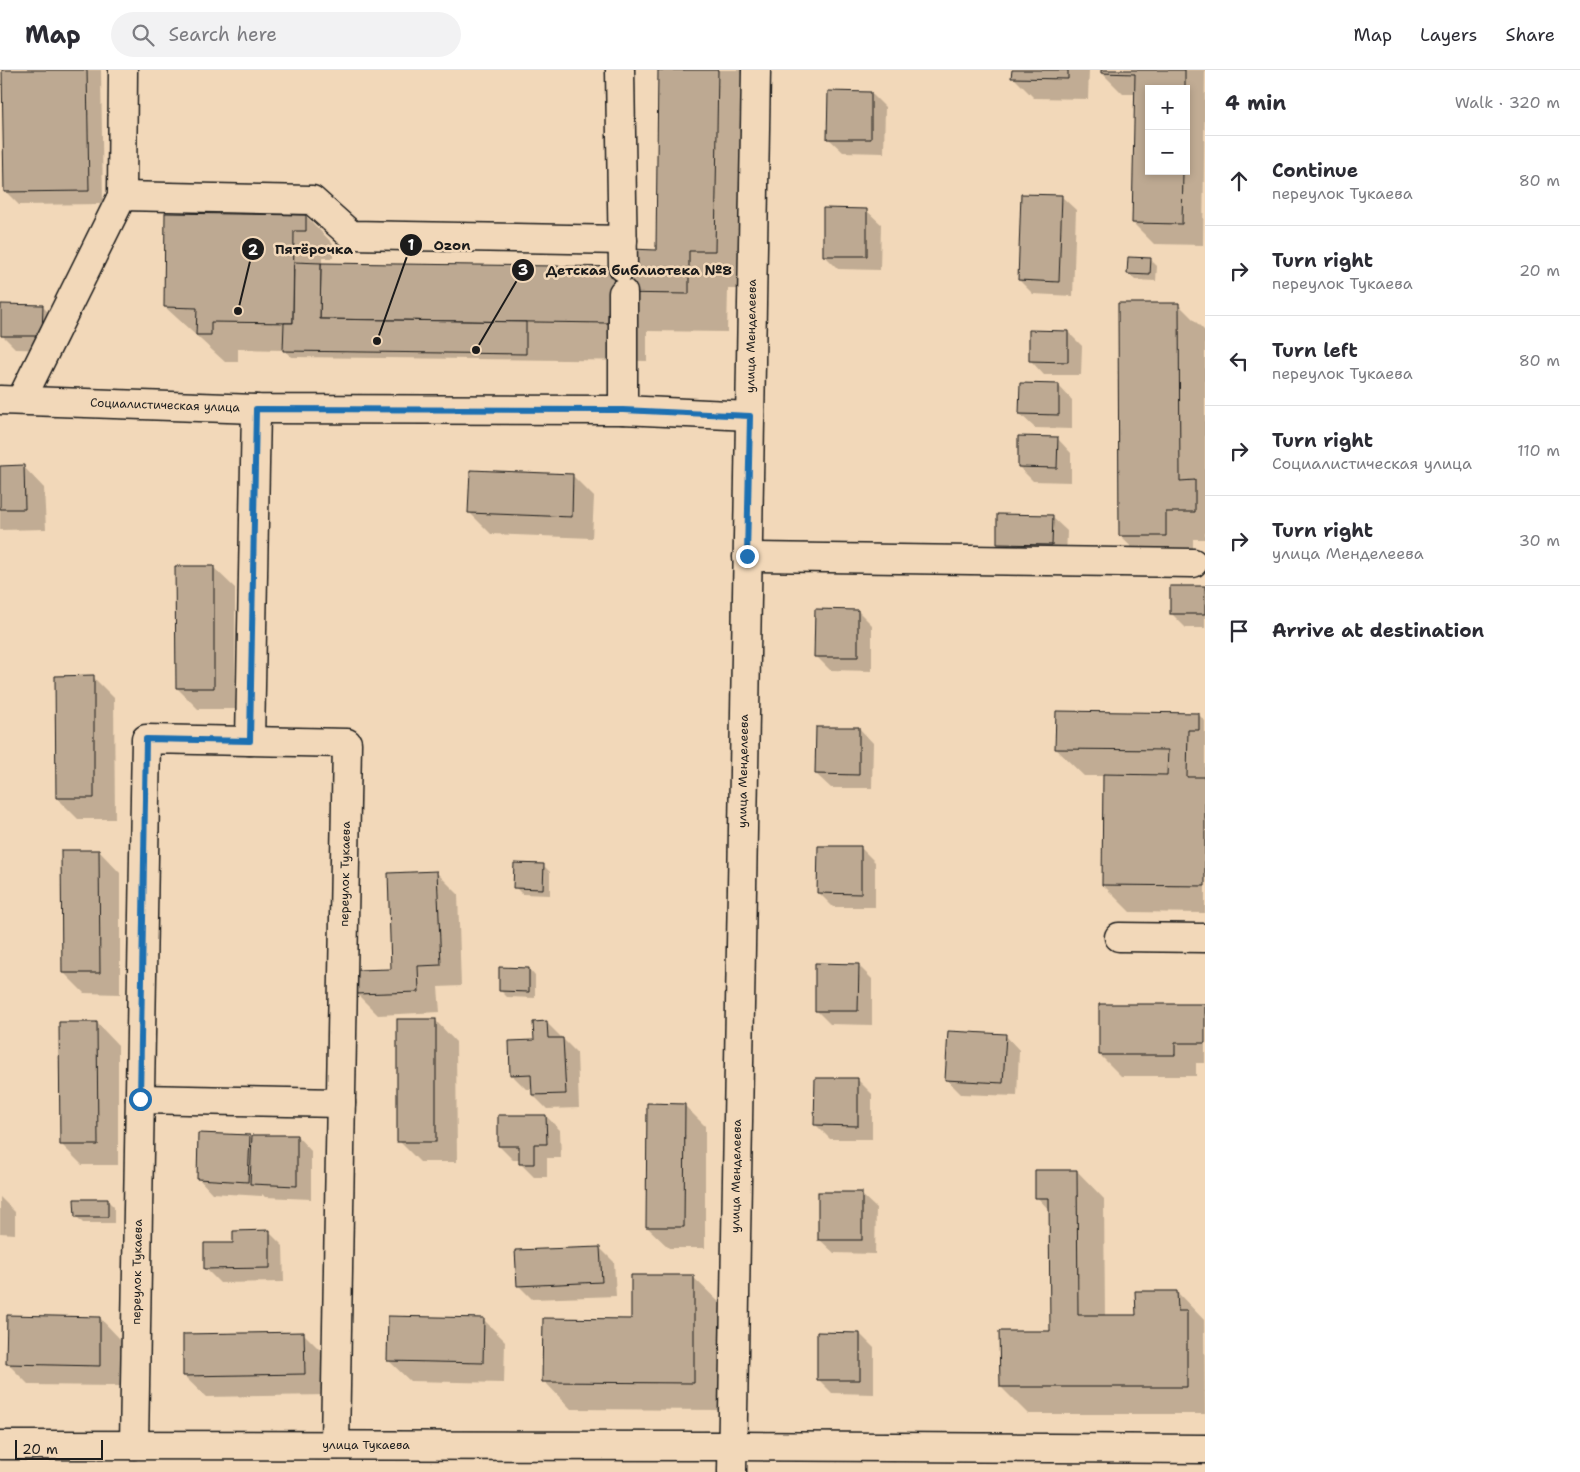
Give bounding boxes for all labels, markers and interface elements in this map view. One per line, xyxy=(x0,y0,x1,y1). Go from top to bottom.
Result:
search box xyxy=(111,12,461,57)
text: Map xyxy=(25,19,81,51)
icon: search xyxy=(129,21,157,49)
text: Search here xyxy=(169,22,277,47)
text: Map xyxy=(1354,23,1392,47)
text: Layers xyxy=(1420,23,1477,47)
text: Share xyxy=(1505,23,1555,47)
map controls xyxy=(1145,85,1190,175)
button: + xyxy=(1145,85,1190,130)
text: 4 min xyxy=(1225,89,1286,117)
text: Walk · 320 m xyxy=(1455,92,1560,113)
button: − xyxy=(1145,130,1190,175)
text: Continue xyxy=(1272,158,1358,183)
icon: ahead xyxy=(1225,167,1253,195)
text: 80 m xyxy=(1519,170,1560,191)
text: переулок Тукаева xyxy=(1272,183,1413,204)
callout: Ozon xyxy=(398,231,480,260)
callout: Пятёрочка xyxy=(240,235,363,264)
text: 1 xyxy=(408,235,415,255)
text: Ozon xyxy=(434,236,470,254)
text: 2 xyxy=(248,240,259,260)
text: Пятёрочка xyxy=(275,240,353,258)
text: Turn right xyxy=(1272,248,1373,273)
callout: Детская библиотека №8 xyxy=(511,255,742,284)
icon: right xyxy=(1225,257,1253,285)
text: 3 xyxy=(518,260,528,280)
text: 20 m xyxy=(1519,260,1560,281)
text: Детская библиотека №8 xyxy=(546,261,732,279)
text: переулок Тукаева xyxy=(1272,273,1413,294)
street label: улица Менделеева xyxy=(742,278,760,393)
text: Turn left xyxy=(1272,338,1358,363)
icon: left xyxy=(1225,347,1253,375)
text: 80 m xyxy=(1519,350,1560,371)
text: переулок Тукаева xyxy=(1272,363,1413,384)
street label: Социалистическая улица xyxy=(90,394,241,416)
text: Turn right xyxy=(1272,428,1373,453)
icon: right xyxy=(1225,437,1253,465)
text: 110 m xyxy=(1517,440,1560,461)
text: Социалистическая улица xyxy=(1272,453,1472,474)
text: Turn right xyxy=(1272,518,1373,543)
icon: right xyxy=(1225,527,1253,555)
text: 30 m xyxy=(1519,530,1560,551)
text: улица Менделеева xyxy=(1272,543,1424,564)
route end xyxy=(736,545,759,568)
icon: arrive xyxy=(1225,617,1253,645)
text: Arrive at destination xyxy=(1272,618,1484,643)
street label: улица Менделеева xyxy=(734,713,752,828)
street label: переулок Тукаева xyxy=(336,821,354,927)
route start xyxy=(129,1088,152,1111)
street label: улица Менделеева xyxy=(727,1118,745,1233)
street label: переулок Тукаева xyxy=(128,1219,146,1325)
scale bar xyxy=(15,1437,102,1460)
street label: улица Тукаева xyxy=(322,1437,410,1453)
text: 20 m xyxy=(22,1440,58,1458)

